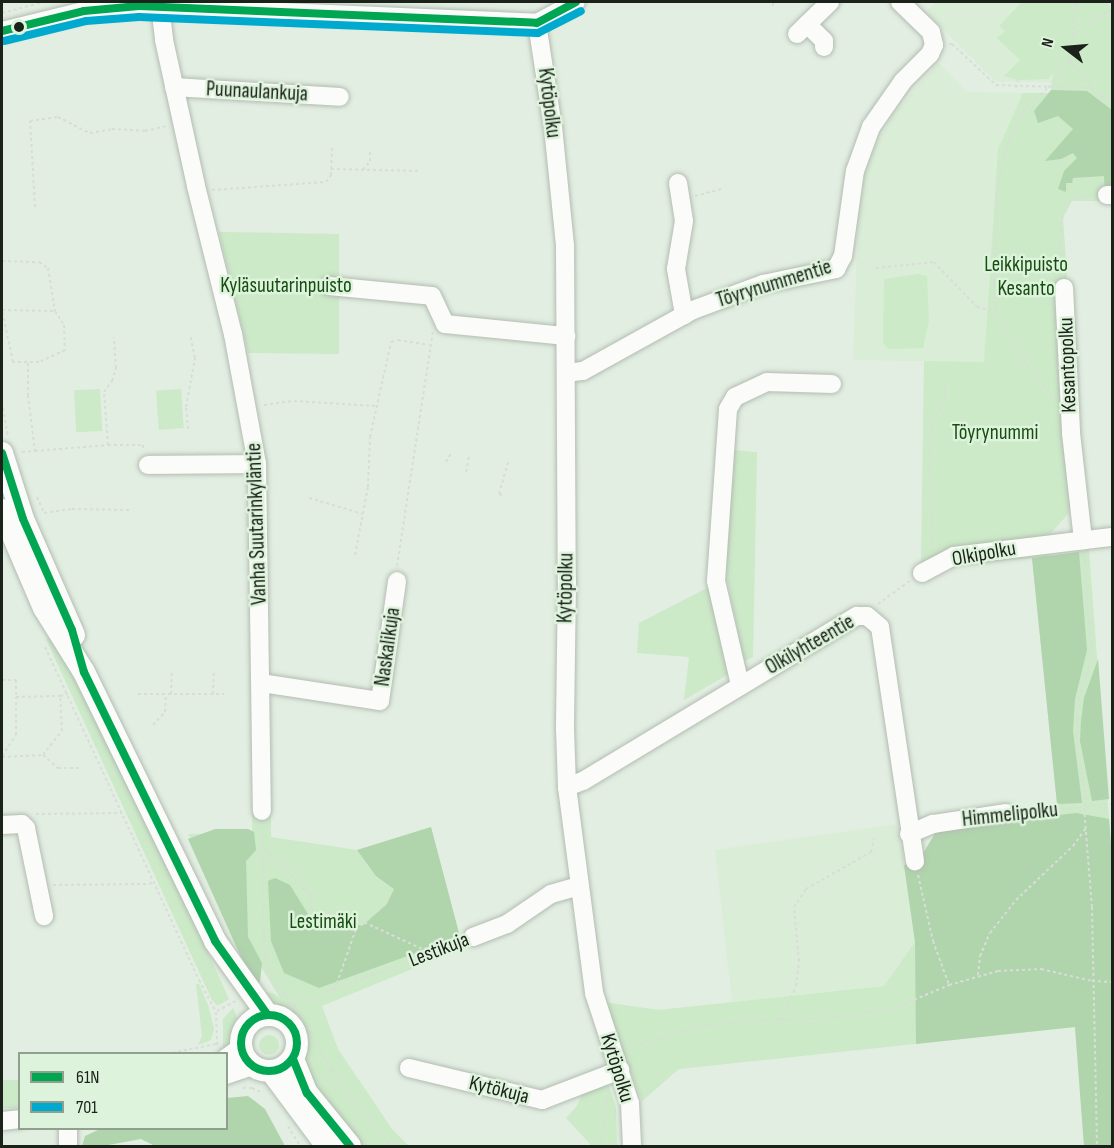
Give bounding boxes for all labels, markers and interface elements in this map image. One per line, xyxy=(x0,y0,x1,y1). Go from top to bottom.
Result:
north arrow xyxy=(1036,18,1096,78)
unlabelled marker xyxy=(13,21,25,33)
text: N xyxy=(1038,36,1059,50)
street label: Kytöpolku xyxy=(532,67,566,139)
street label: Puunaulankuja xyxy=(205,77,309,107)
park label: Leikkipuisto Kesanto xyxy=(984,252,1068,302)
street label: Töyrynummentie xyxy=(713,255,835,313)
park label: Kyläsuutarinpuisto xyxy=(220,273,352,299)
street label: Kesantopolku xyxy=(1054,317,1082,413)
park label: Töyrynummi xyxy=(952,420,1038,446)
street label: Vanha Suutarinkyläntie xyxy=(242,443,272,605)
street label: Olkipolku xyxy=(950,536,1018,572)
street label: Kytöpolku xyxy=(553,553,579,623)
street label: Naskalikuja xyxy=(370,606,406,688)
street label: Olkilyhteentie xyxy=(761,610,859,680)
street label: Himmelipolku xyxy=(961,797,1059,833)
park label: Lestimäki xyxy=(289,909,357,935)
street label: Lestikuja xyxy=(405,927,473,973)
street label: Kytöpolku xyxy=(595,1031,639,1105)
legend xyxy=(18,1052,228,1130)
text: 61N xyxy=(76,1067,100,1088)
street label: Kytökuja xyxy=(466,1070,532,1110)
text: 701 xyxy=(76,1097,97,1118)

